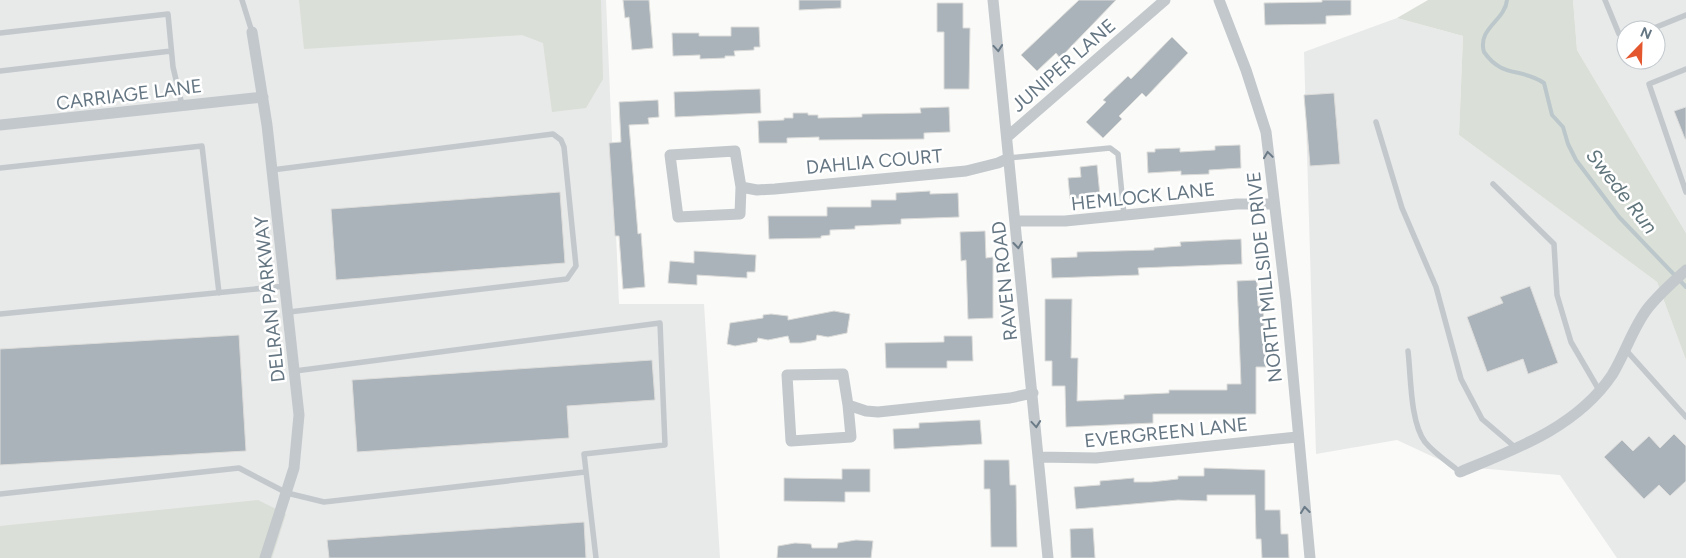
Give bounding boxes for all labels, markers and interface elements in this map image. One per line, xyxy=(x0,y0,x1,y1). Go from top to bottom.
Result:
street label: JUNIPER LANE xyxy=(1006,14,1120,117)
north arrow xyxy=(1616,20,1666,70)
text: N xyxy=(1638,24,1654,43)
one-way arrow xyxy=(992,45,1003,53)
street label: CARRIAGE LANE xyxy=(55,74,203,115)
street label: DAHLIA COURT xyxy=(805,144,944,179)
water label: Swede Run xyxy=(1581,144,1663,238)
one-way arrow xyxy=(1264,151,1274,160)
street label: NORTH MILLSIDE DRIVE xyxy=(1242,170,1287,384)
street label: HEMLOCK LANE xyxy=(1070,178,1216,215)
street label: DELRAN PARKWAY xyxy=(249,214,290,383)
street label: RAVEN ROAD xyxy=(987,220,1022,342)
one-way arrow xyxy=(1012,241,1023,249)
street label: EVERGREEN LANE xyxy=(1083,412,1249,453)
one-way arrow xyxy=(1030,420,1041,428)
one-way arrow xyxy=(1300,505,1311,513)

